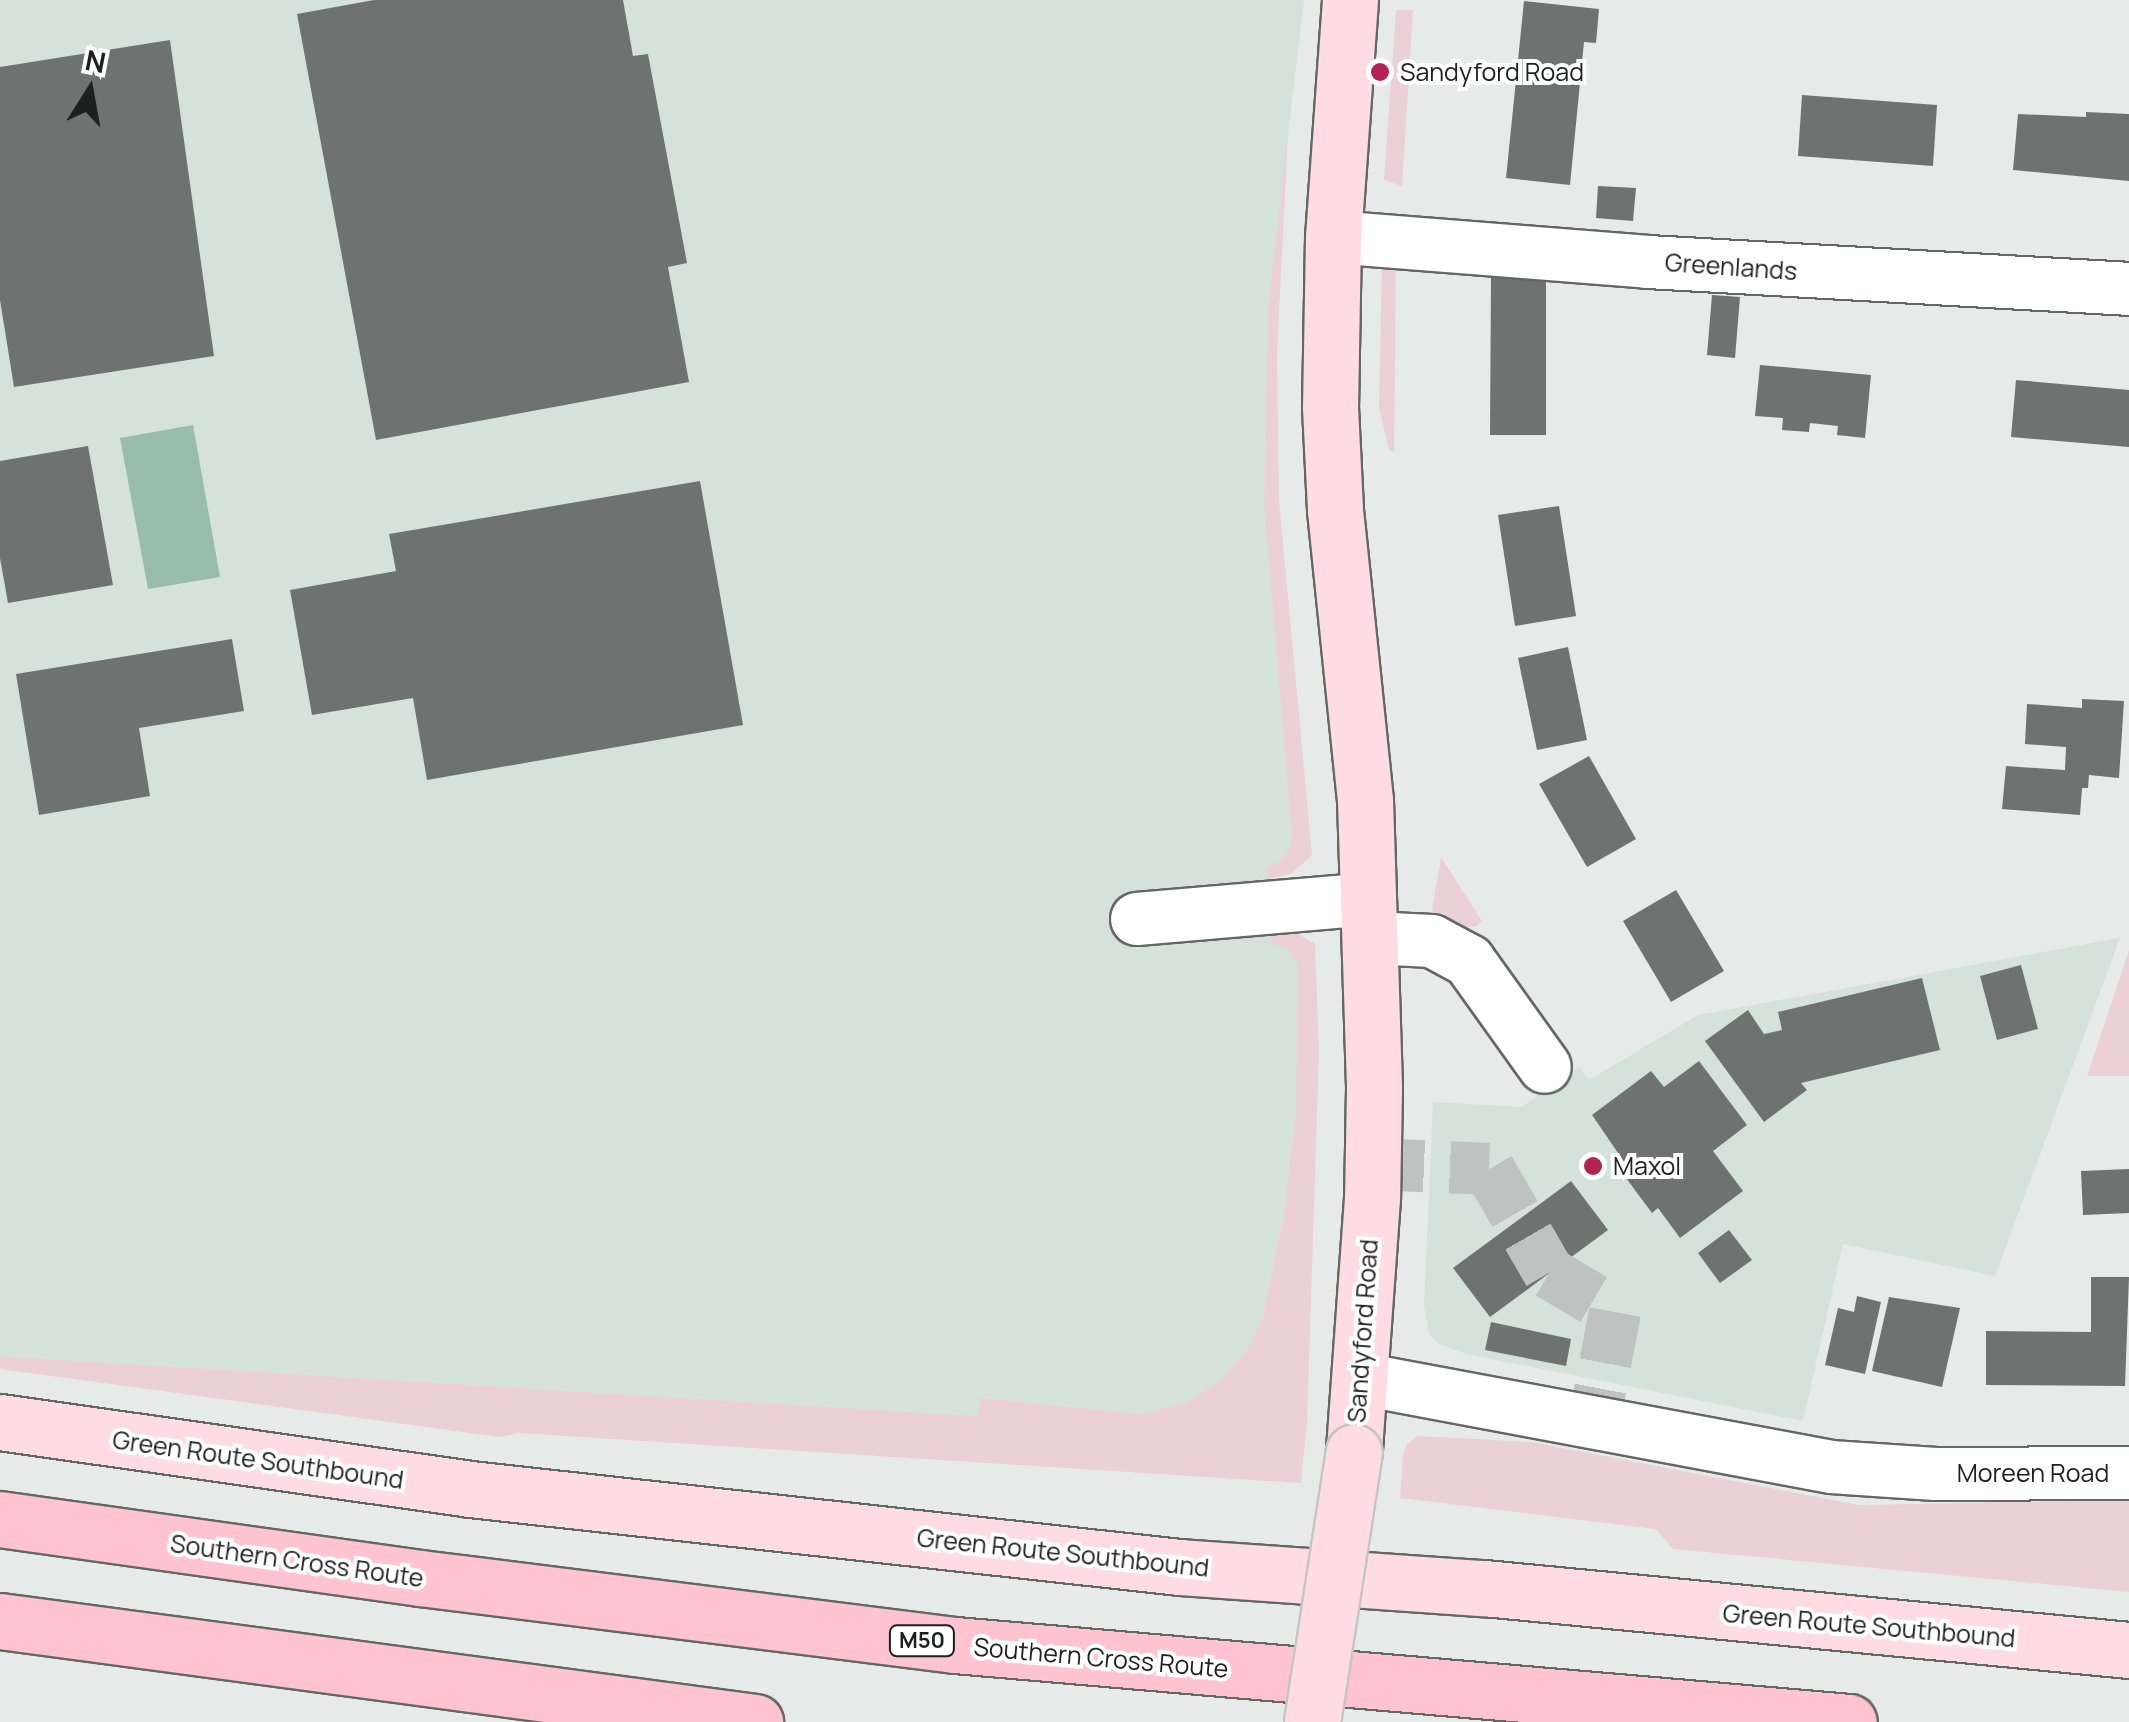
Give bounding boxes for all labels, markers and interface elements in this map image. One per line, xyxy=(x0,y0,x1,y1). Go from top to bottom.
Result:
north arrow xyxy=(40,40,140,140)
text: N xyxy=(82,40,109,81)
place label: Sandyford Road xyxy=(1400,57,1584,87)
marker: Sandyford Road xyxy=(1369,61,1391,83)
street label: Greenlands xyxy=(1664,247,1798,287)
place label: Maxol xyxy=(1613,1151,1681,1181)
marker: Maxol xyxy=(1582,1155,1604,1177)
street label: Sandyford Road xyxy=(1342,1238,1384,1424)
street label: Green Route Southbound xyxy=(111,1425,405,1495)
street label: Moreen Road xyxy=(1957,1458,2109,1488)
street label: Green Route Southbound xyxy=(915,1523,1211,1583)
street label: Southern Cross Route xyxy=(168,1528,426,1594)
street label: Green Route Southbound xyxy=(1721,1598,2017,1654)
road number: M50 xyxy=(887,1624,957,1658)
street label: Southern Cross Route xyxy=(972,1632,1230,1684)

